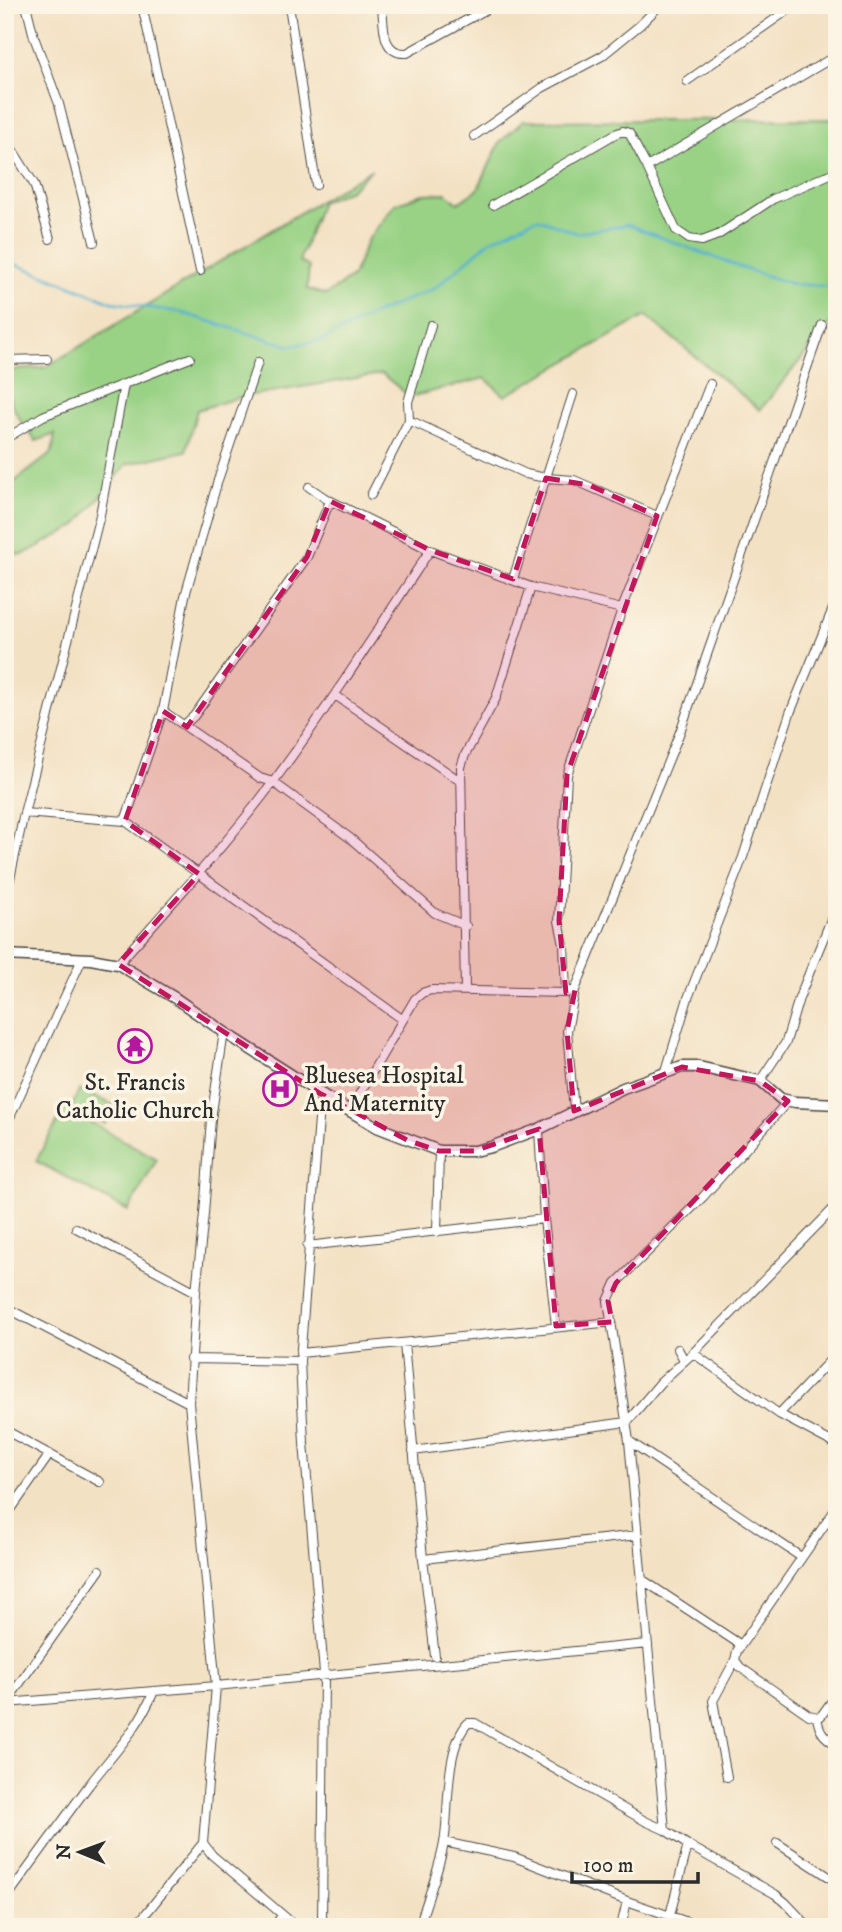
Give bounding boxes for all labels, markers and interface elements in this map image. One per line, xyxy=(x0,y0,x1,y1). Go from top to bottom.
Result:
temple icon: St. Francis Catholic Church xyxy=(116,1027,154,1065)
place label: Bluesea Hospital And Maternity xyxy=(304,1061,465,1119)
place label: St. Francis Catholic Church xyxy=(56,1068,215,1126)
hospital icon: Bluesea Hospital And Maternity xyxy=(261,1070,299,1108)
north arrow xyxy=(46,1816,116,1886)
scale bar xyxy=(572,1841,698,1885)
text: N xyxy=(53,1843,76,1860)
text: 100 m xyxy=(583,1853,634,1879)

